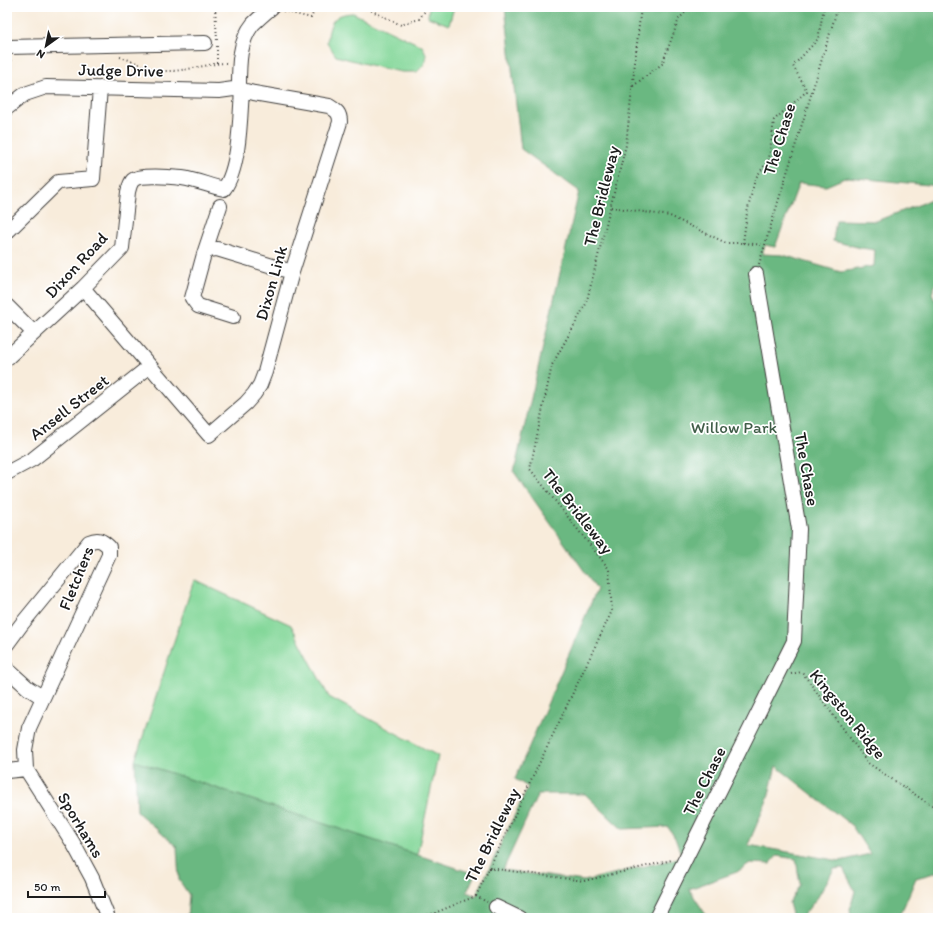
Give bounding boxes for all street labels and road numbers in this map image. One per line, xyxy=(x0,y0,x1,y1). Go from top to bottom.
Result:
street label: Judge Drive xyxy=(78,59,164,81)
street label: The Chase xyxy=(759,100,799,178)
street label: The Bridleway xyxy=(579,144,623,248)
street label: Dixon Road xyxy=(40,227,112,302)
street label: Dixon Link xyxy=(251,243,291,323)
street label: Ansell Street xyxy=(25,370,113,444)
street label: The Chase xyxy=(791,431,823,507)
street label: The Bridleway xyxy=(538,464,618,558)
street label: Fletchers xyxy=(54,543,98,613)
street label: Kingston Ridge xyxy=(806,665,890,763)
street label: The Chase xyxy=(678,743,730,819)
street label: The Bridleway xyxy=(460,784,524,886)
street label: Sporhams xyxy=(54,789,108,861)

